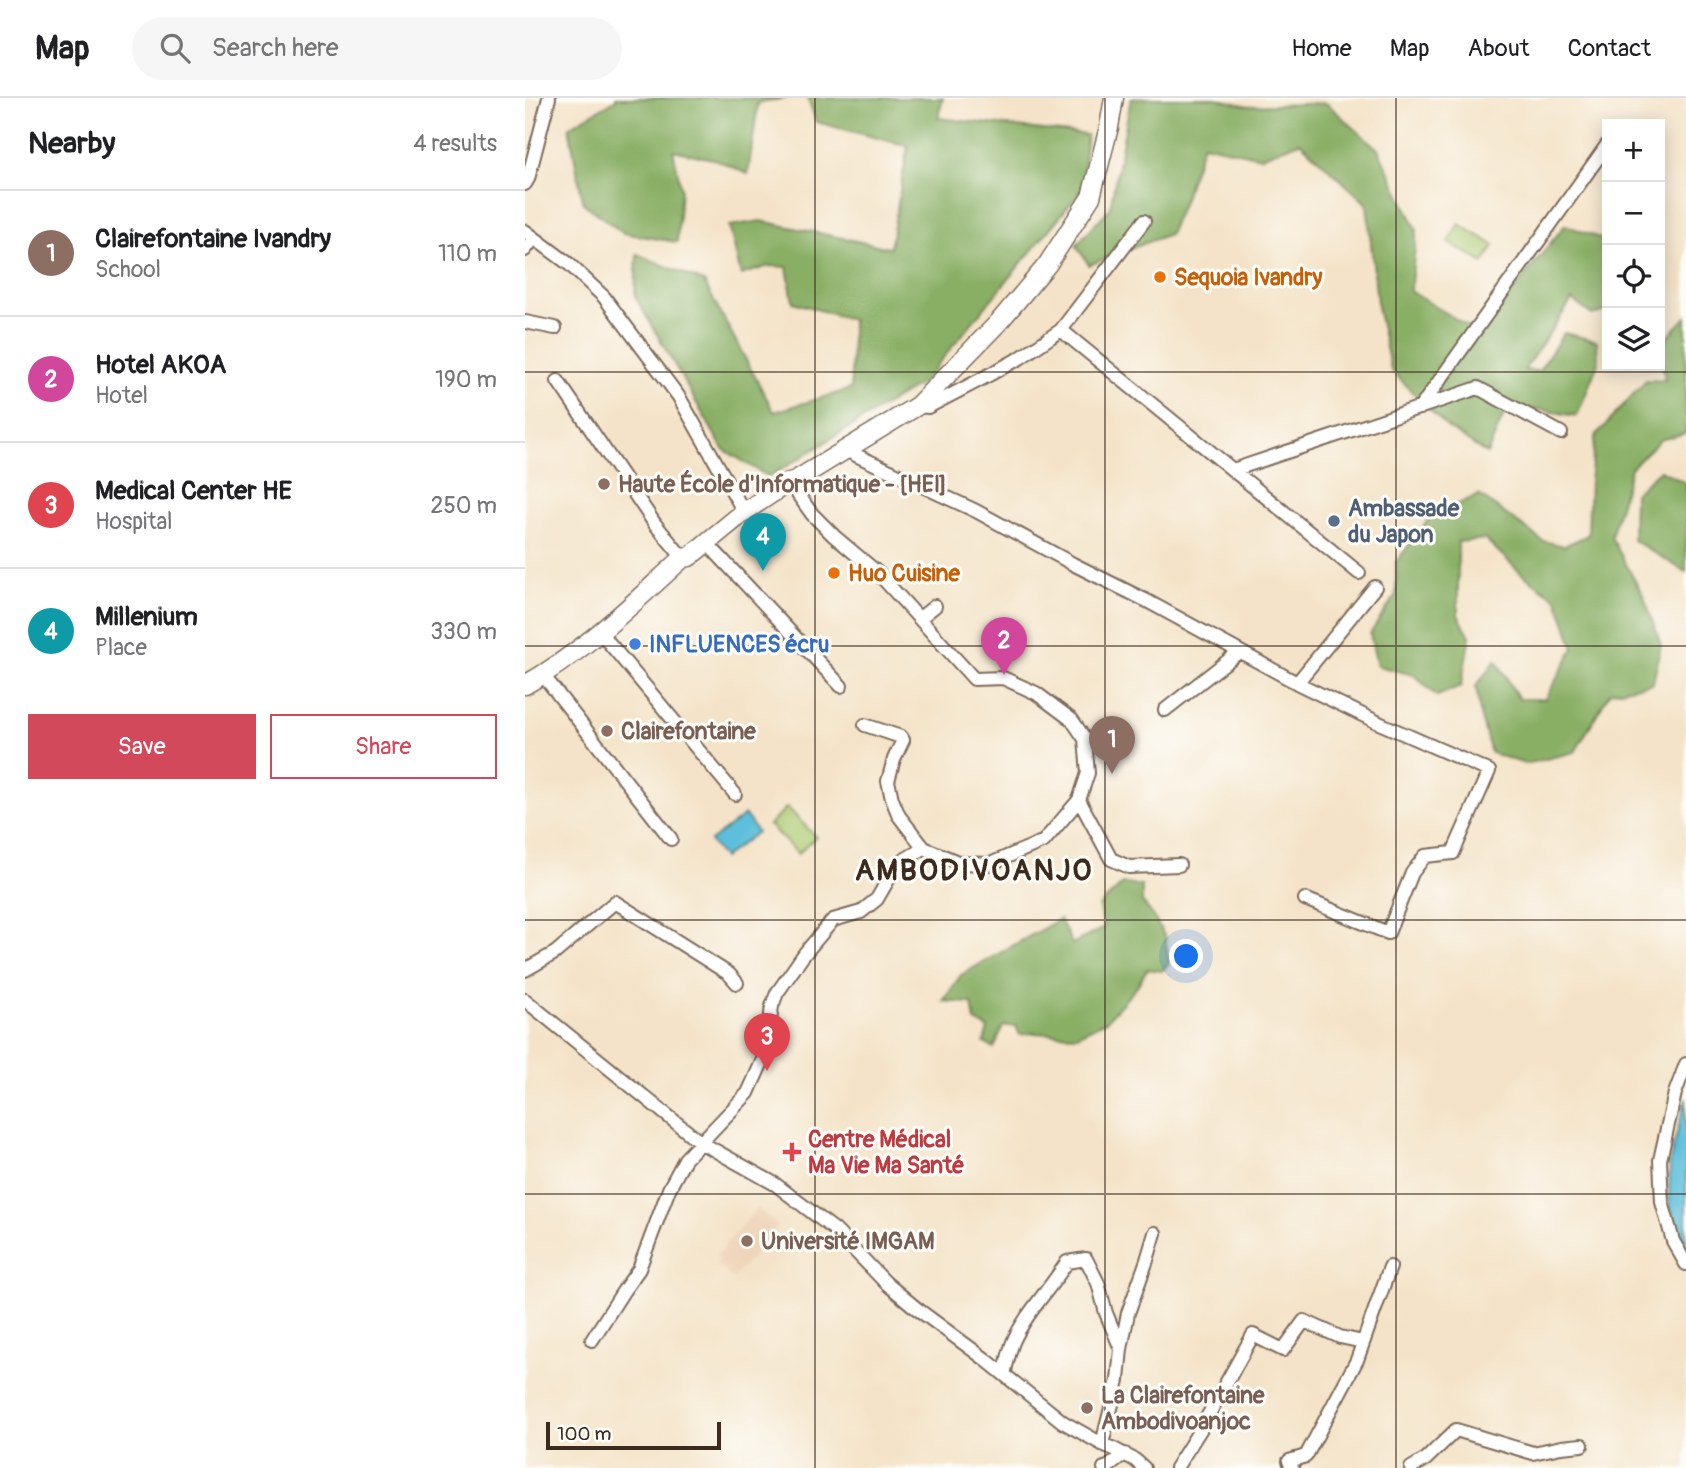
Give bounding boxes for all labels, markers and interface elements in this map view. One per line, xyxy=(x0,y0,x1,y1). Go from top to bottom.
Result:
search box xyxy=(132,17,622,80)
text: Map xyxy=(35,28,90,69)
icon: search xyxy=(156,29,194,67)
text: Search here xyxy=(212,32,339,64)
text: Home xyxy=(1291,34,1352,63)
text: Map xyxy=(1390,34,1430,63)
text: About xyxy=(1468,34,1530,63)
text: Contact xyxy=(1568,34,1651,63)
map controls xyxy=(1602,119,1665,371)
button: + xyxy=(1602,119,1665,182)
text: Nearby xyxy=(28,125,115,162)
text: 4 results xyxy=(413,129,497,158)
button: − xyxy=(1602,182,1665,245)
text: Clairefontaine Ivandry xyxy=(95,223,331,255)
text: 1 xyxy=(47,239,56,268)
text: 110 m xyxy=(438,239,497,268)
button: locate xyxy=(1602,245,1665,308)
text: School xyxy=(95,255,161,284)
place label: Sequoia Ivandry xyxy=(1174,263,1323,292)
marker: Sequoia Ivandry xyxy=(1152,269,1168,285)
button: layers xyxy=(1602,308,1665,371)
text: Hotel AKOA xyxy=(95,349,226,381)
text: 2 xyxy=(45,365,57,394)
text: 190 m xyxy=(435,365,497,394)
text: Hotel xyxy=(95,381,148,410)
place label: Haute École d'Informatique - [HEI] xyxy=(618,470,947,499)
text: Medical Center HE xyxy=(95,475,292,507)
marker: Haute École d'Informatique - [HEI] xyxy=(596,476,612,492)
text: 3 xyxy=(45,491,57,520)
text: 250 m xyxy=(431,491,497,520)
place label: Ambassade du Japon xyxy=(1348,494,1460,549)
text: Hospital xyxy=(95,507,173,536)
pin: 4 xyxy=(740,513,786,571)
marker: Ambassade du Japon xyxy=(1326,513,1342,529)
place label: Huo Cuisine xyxy=(848,559,960,588)
marker: Huo Cuisine xyxy=(826,565,842,581)
text: Millenium xyxy=(95,601,198,633)
text: 4 xyxy=(44,617,58,646)
text: 330 m xyxy=(430,617,497,646)
pin: 2 xyxy=(981,617,1027,675)
place label: INFLUENCES écru xyxy=(649,630,829,659)
text: Place xyxy=(95,633,147,662)
marker: INFLUENCES écru xyxy=(627,636,643,652)
button: Save xyxy=(28,714,256,779)
button: Share xyxy=(270,714,497,779)
pin: 1 xyxy=(1089,716,1135,774)
place label: Clairefontaine xyxy=(621,717,756,746)
marker: Clairefontaine xyxy=(599,723,615,739)
district label: AMBODIVOANJO xyxy=(855,852,1093,889)
your location xyxy=(1169,939,1203,973)
pin: 3 xyxy=(744,1013,790,1071)
place label: Centre Médical Ma Vie Ma Santé xyxy=(808,1125,964,1180)
marker: Centre Médical Ma Vie Ma Santé xyxy=(782,1142,802,1162)
place label: Université IMGAM xyxy=(761,1227,935,1256)
marker: Université IMGAM xyxy=(739,1233,755,1249)
place label: La Clairefontaine Ambodivoanjoc xyxy=(1101,1381,1265,1436)
marker: La Clairefontaine Ambodivoanjoc xyxy=(1079,1400,1095,1416)
scale bar xyxy=(546,1419,721,1451)
text: 100 m xyxy=(557,1422,611,1446)

